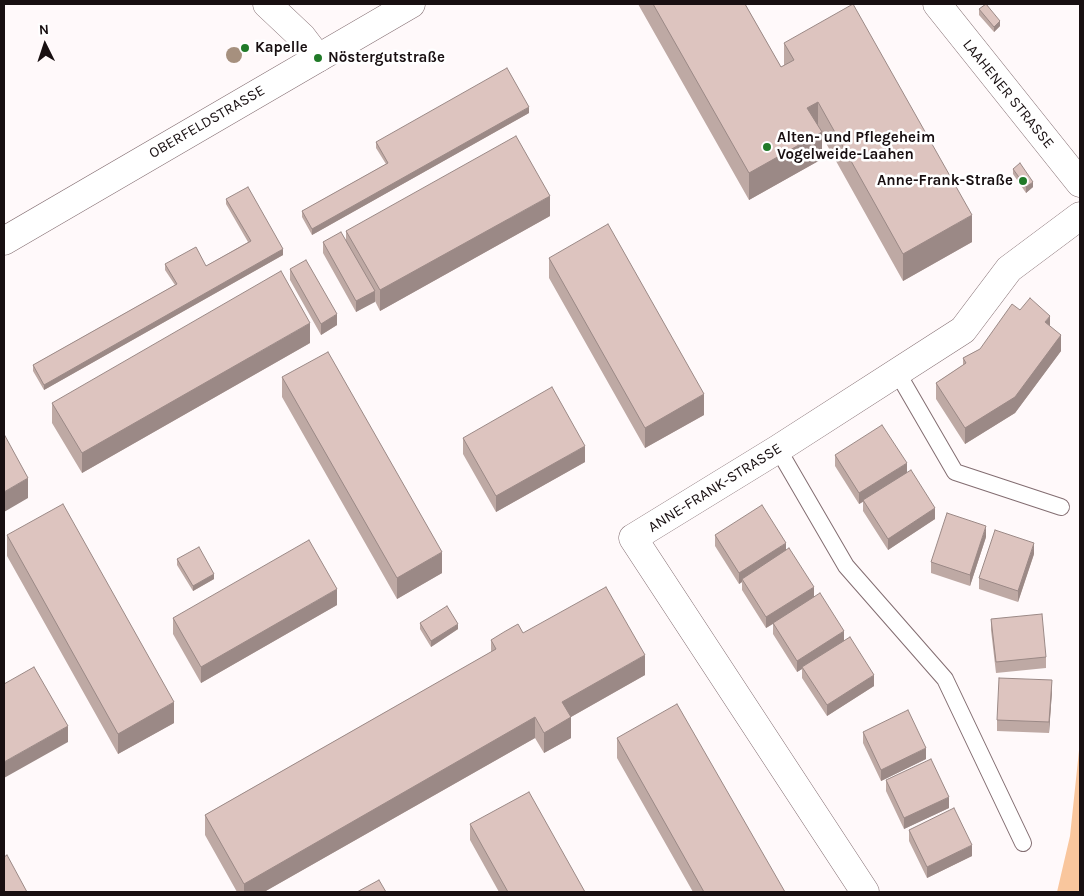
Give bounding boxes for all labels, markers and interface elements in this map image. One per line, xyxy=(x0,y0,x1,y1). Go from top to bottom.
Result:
north arrow xyxy=(20,20,70,70)
text: N xyxy=(38,21,50,38)
street label: LAAHENER STRASSE xyxy=(958,36,1058,152)
place label: Kapelle xyxy=(255,39,308,57)
marker: Kapelle xyxy=(239,42,251,54)
place label: Nöstergutstraße xyxy=(328,49,445,67)
marker: Nöstergutstraße xyxy=(312,52,324,64)
street label: OBERFELDSTRASSE xyxy=(146,82,268,162)
place label: Alten- und Pflegeheim Vogelweide-Laahen xyxy=(777,129,935,164)
marker: Alten- und Pflegeheim Vogelweide-Laahen xyxy=(761,141,773,153)
place label: Anne-Frank-Straße xyxy=(877,172,1013,190)
marker: Anne-Frank-Straße xyxy=(1017,175,1029,187)
street label: ANNE-FRANK-STRASSE xyxy=(645,440,785,536)

